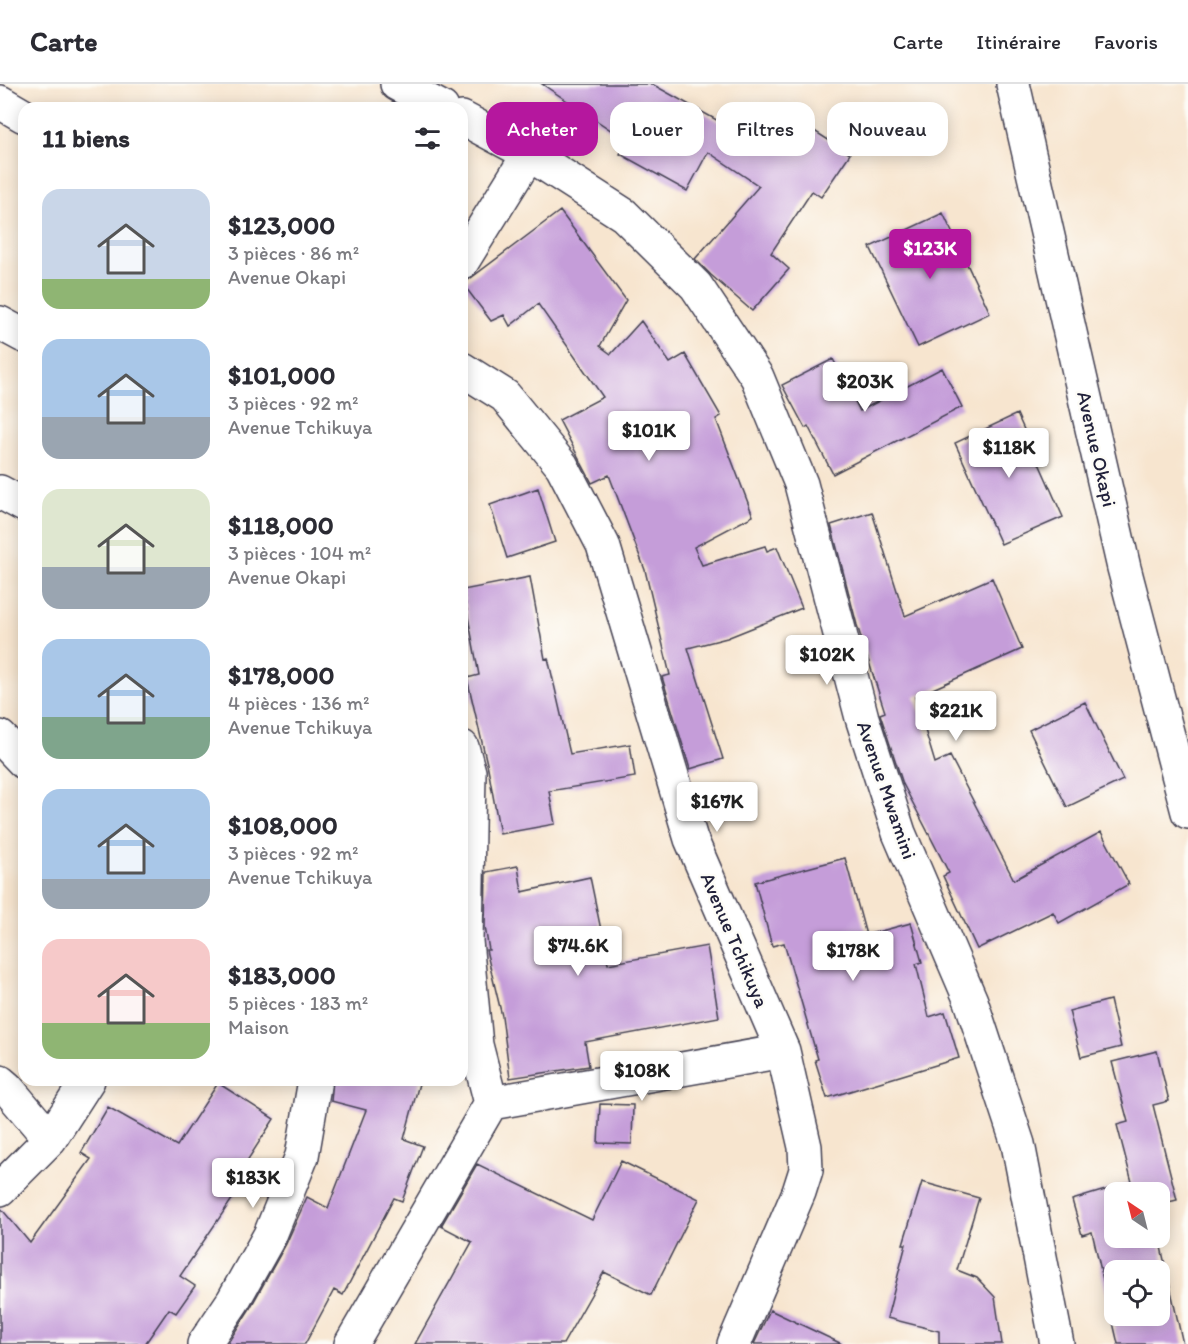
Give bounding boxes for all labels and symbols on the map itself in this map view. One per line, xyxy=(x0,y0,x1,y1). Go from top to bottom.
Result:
pin: $123K xyxy=(888,229,972,280)
pin: $203K xyxy=(823,362,907,413)
street label: Avenue Okapi xyxy=(1072,389,1122,509)
pin: $101K xyxy=(607,411,691,462)
pin: $118K xyxy=(967,428,1051,479)
pin: $102K xyxy=(785,635,869,686)
pin: $221K xyxy=(914,691,998,742)
street label: Avenue Mwamini xyxy=(852,718,922,862)
pin: $167K xyxy=(675,782,759,833)
street label: Avenue Tchikuya xyxy=(696,869,775,1012)
pin: $74.6K xyxy=(529,926,627,977)
pin: $178K xyxy=(811,931,895,982)
pin: $108K xyxy=(600,1051,684,1102)
pin: $183K xyxy=(211,1158,295,1209)
north arrow xyxy=(1104,1182,1170,1248)

